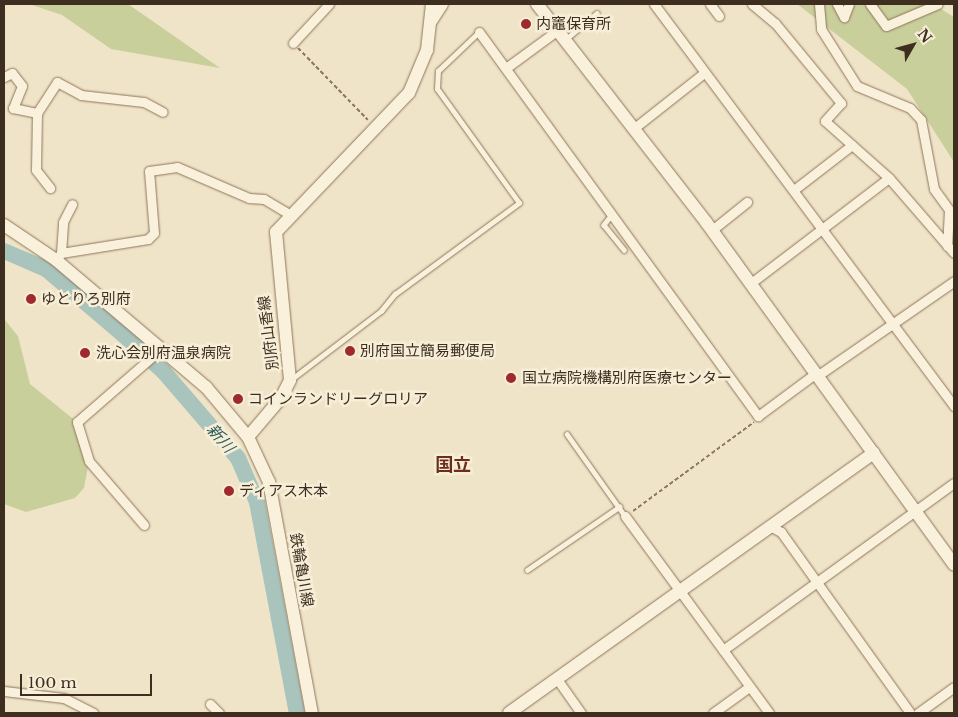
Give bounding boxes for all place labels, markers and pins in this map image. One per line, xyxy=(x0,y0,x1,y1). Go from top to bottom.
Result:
place label: 内竈保育所 xyxy=(536,15,611,33)
marker: 内竈保育所 xyxy=(520,18,532,30)
place label: ゆとりろ別府 xyxy=(41,290,131,308)
marker: ゆとりろ別府 xyxy=(25,293,37,305)
place label: 別府国立簡易郵便局 xyxy=(360,342,495,360)
place label: 洗心会別府温泉病院 xyxy=(96,344,231,362)
marker: 別府国立簡易郵便局 xyxy=(344,345,356,357)
marker: 洗心会別府温泉病院 xyxy=(78,346,92,360)
place label: 国立病院機構別府医療センター xyxy=(522,369,732,387)
marker: 国立病院機構別府医療センター xyxy=(504,371,518,385)
place label: コインランドリーグロリア xyxy=(248,390,428,408)
marker: コインランドリーグロリア xyxy=(232,393,244,405)
place label: ディアス木本 xyxy=(239,482,329,500)
marker: ディアス木本 xyxy=(223,485,235,497)

